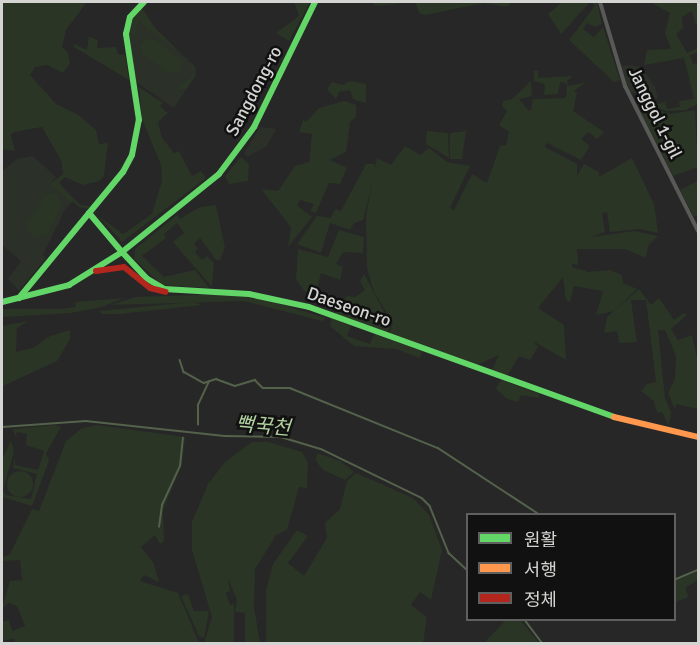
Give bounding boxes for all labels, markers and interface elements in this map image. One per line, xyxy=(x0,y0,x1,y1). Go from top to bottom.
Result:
street label: Sangdong-ro xyxy=(221,42,287,140)
street label: Janggol 1-gil xyxy=(624,64,686,162)
street label: Daeseon-ro xyxy=(304,283,394,331)
water label: 뻑꾹천 xyxy=(234,412,292,440)
legend xyxy=(466,513,676,621)
text: 원활 xyxy=(524,529,557,551)
text: 서행 xyxy=(524,559,557,581)
text: 정체 xyxy=(524,589,557,611)

